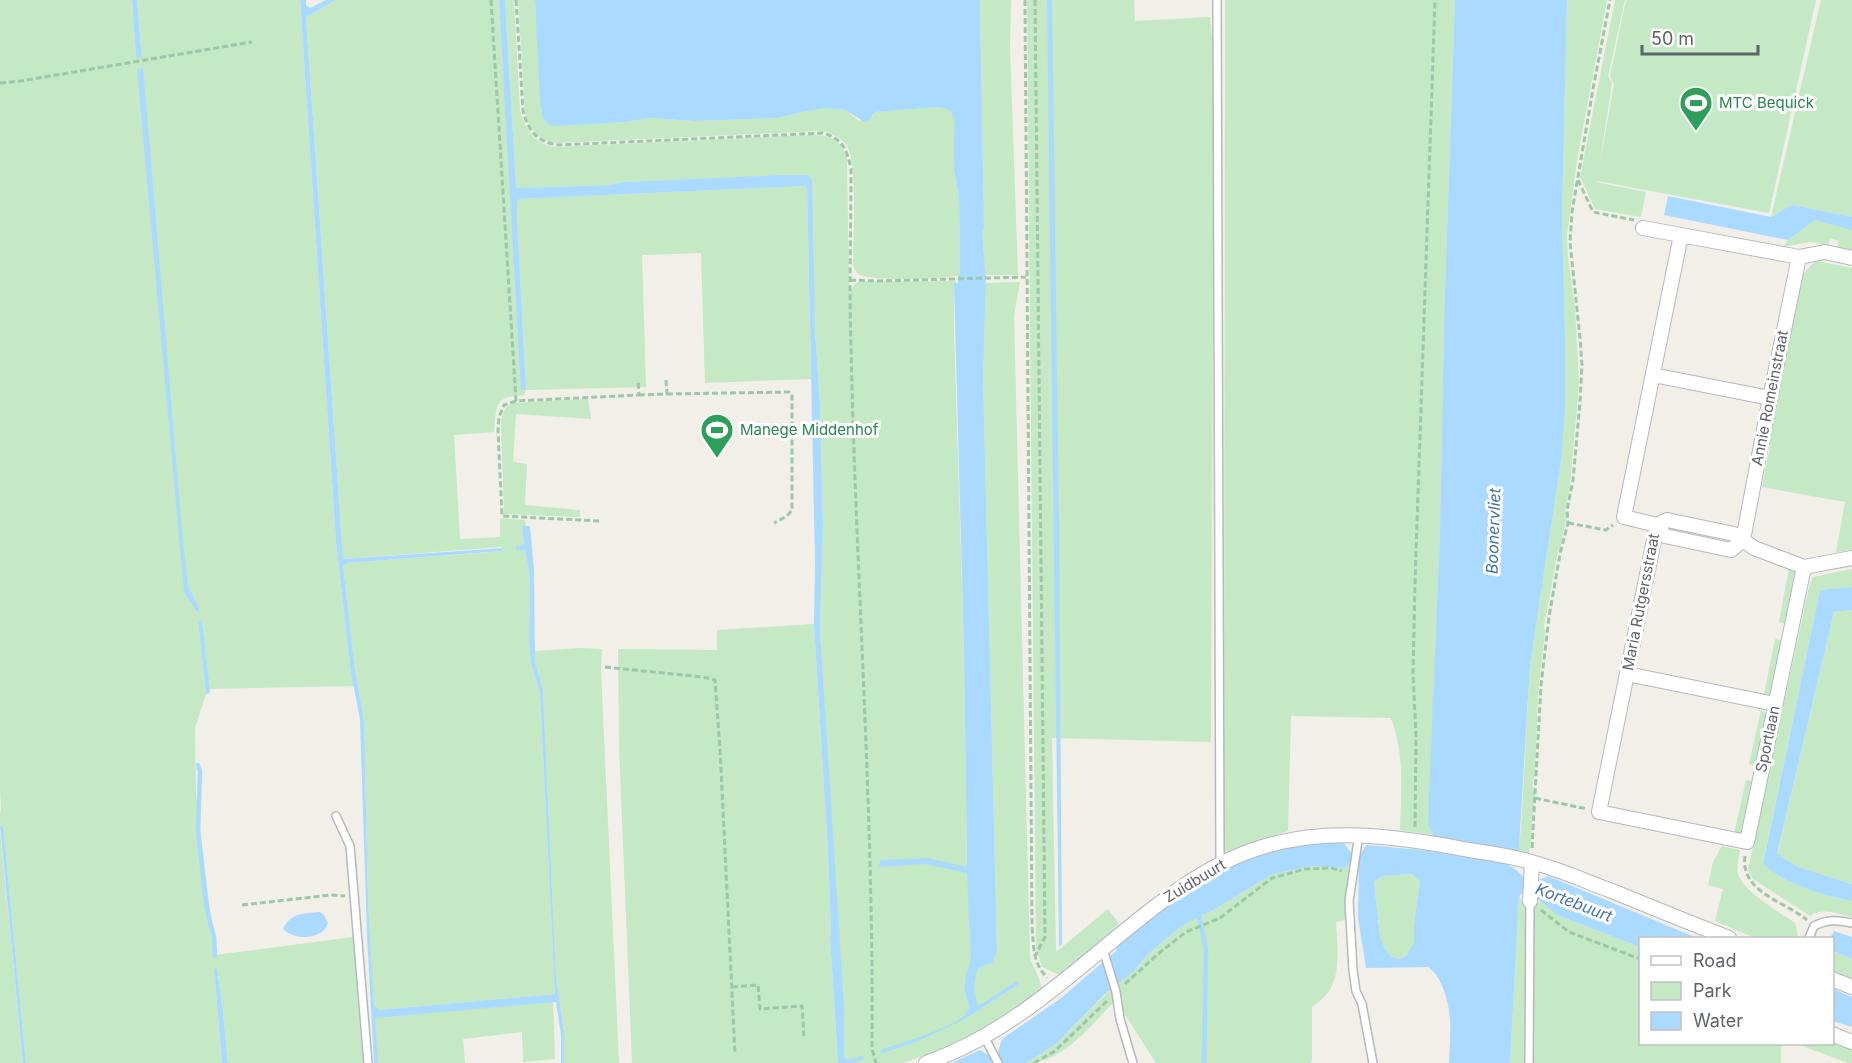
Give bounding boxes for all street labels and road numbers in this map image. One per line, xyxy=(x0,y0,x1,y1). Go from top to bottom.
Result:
street label: Annie Romeinstraat xyxy=(1747,328,1792,467)
street label: Maria Rutgersstraat xyxy=(1618,532,1663,672)
street label: Sportlaan xyxy=(1751,704,1784,774)
street label: Zuidbuurt xyxy=(1160,855,1229,906)

